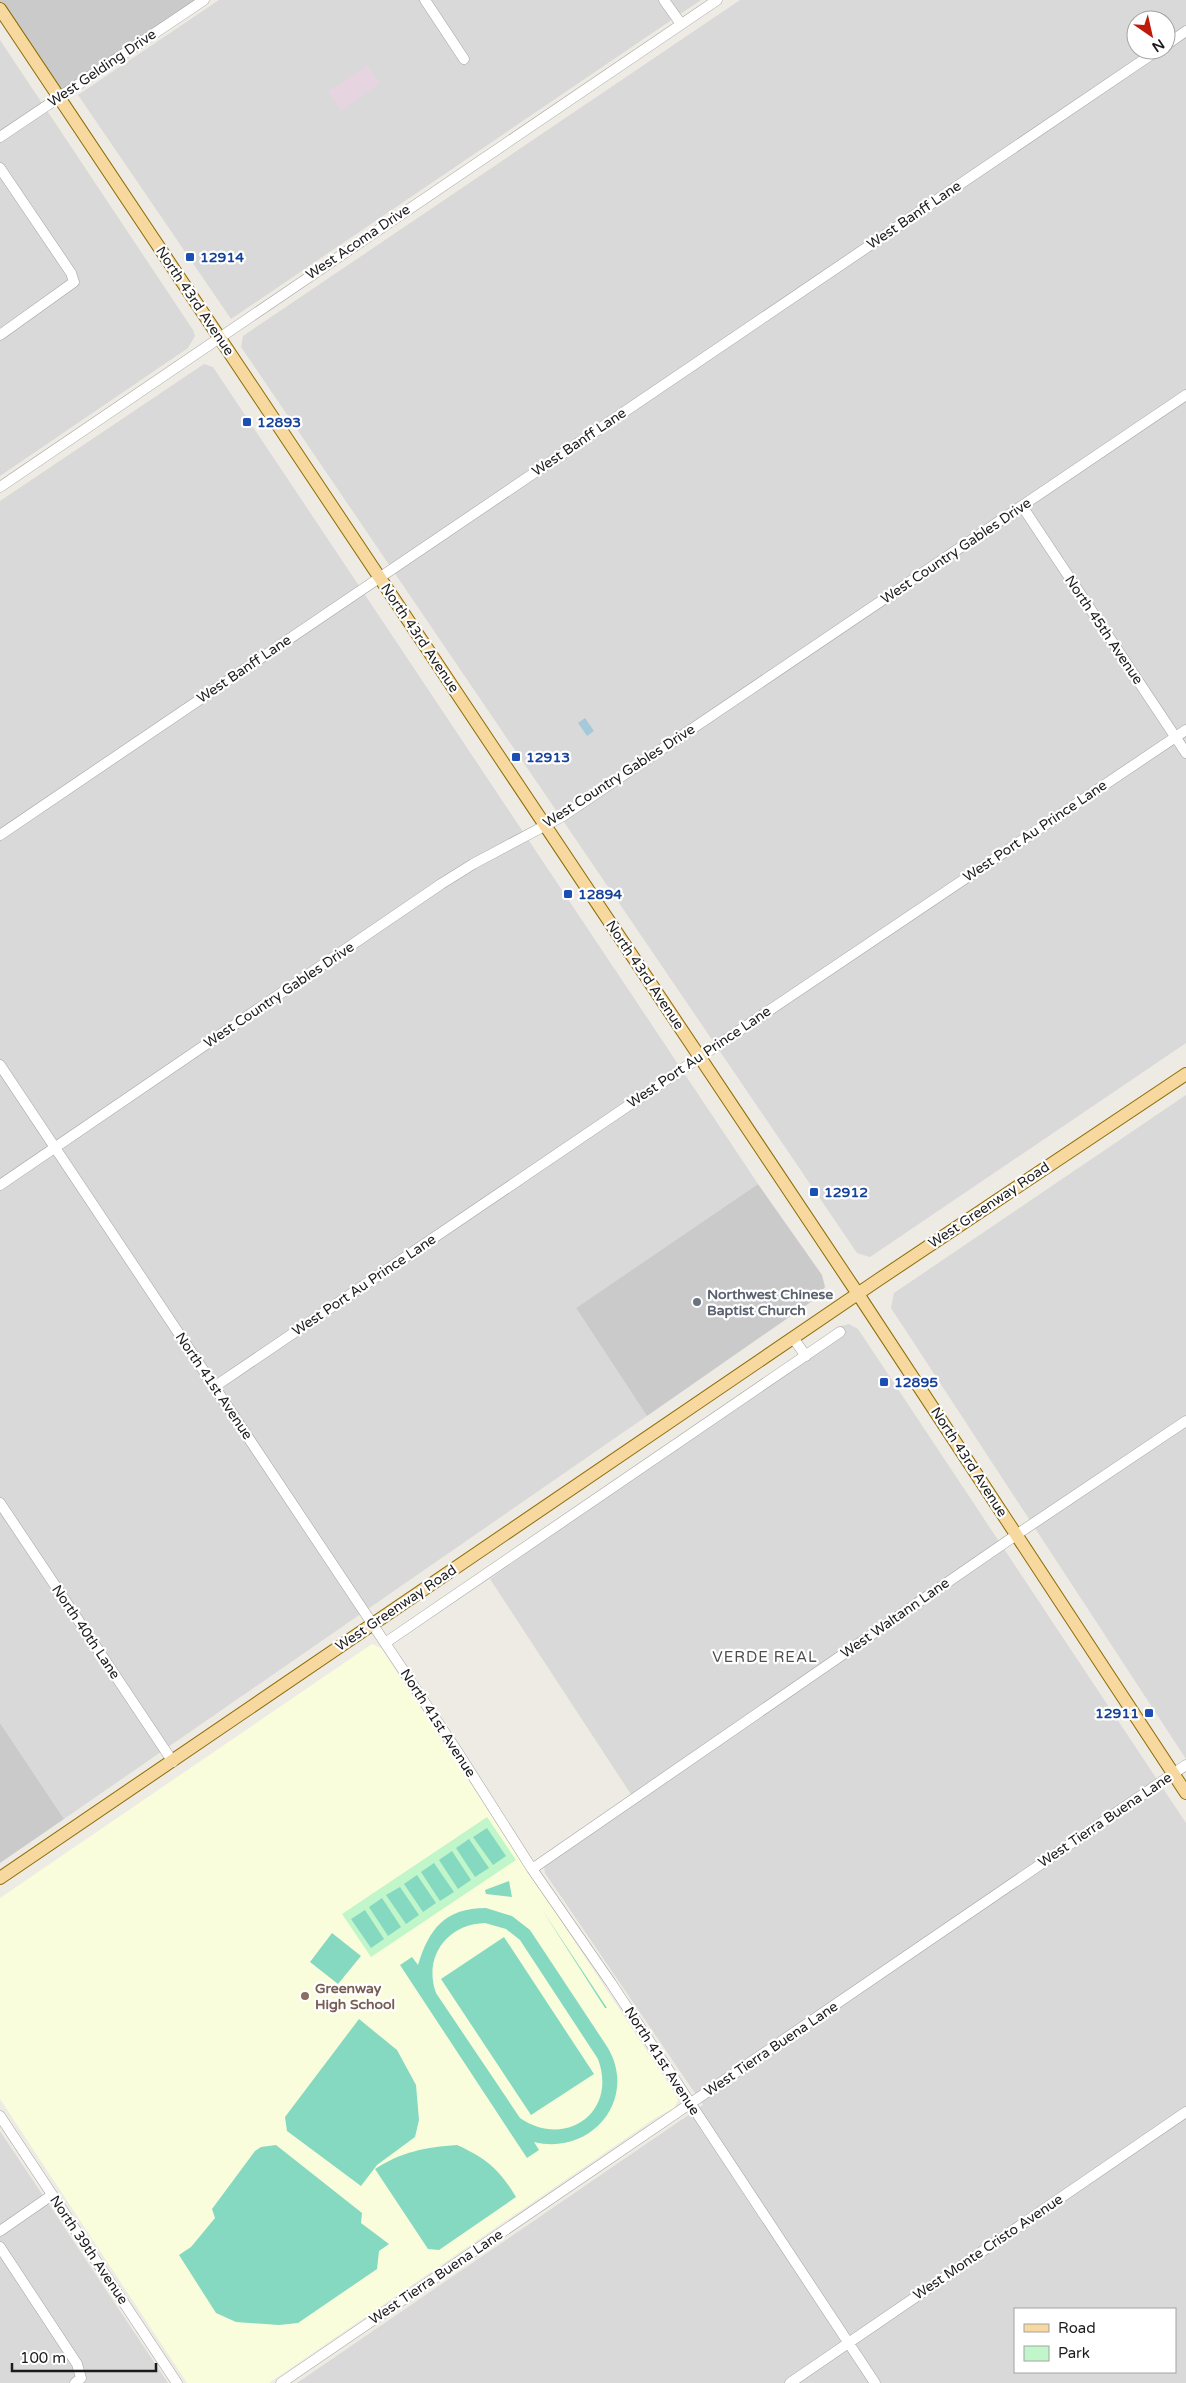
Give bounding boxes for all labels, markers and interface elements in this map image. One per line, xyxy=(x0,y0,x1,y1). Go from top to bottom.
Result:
north arrow xyxy=(1126,10,1176,60)
street label: West Gelding Drive xyxy=(45,25,159,111)
text: N xyxy=(1149,35,1167,56)
street label: West Banff Lane xyxy=(864,177,964,253)
street label: West Acoma Drive xyxy=(303,201,413,283)
street label: North 43rd Avenue xyxy=(152,243,238,359)
place label: 12914 xyxy=(200,249,244,266)
marker: 12914 xyxy=(184,251,196,263)
street label: West Banff Lane xyxy=(529,404,629,480)
place label: 12893 xyxy=(257,414,301,431)
marker: 12893 xyxy=(241,416,253,428)
street label: West Country Gables Drive xyxy=(878,494,1034,608)
street label: North 45th Avenue xyxy=(1061,572,1147,688)
street label: North 43rd Avenue xyxy=(377,580,463,696)
street label: West Banff Lane xyxy=(194,631,294,707)
street label: West Country Gables Drive xyxy=(540,721,698,831)
place label: 12913 xyxy=(526,749,570,766)
marker: 12913 xyxy=(510,751,522,763)
street label: West Port Au Prince Lane xyxy=(960,776,1110,885)
place label: 12894 xyxy=(578,886,622,903)
marker: 12894 xyxy=(562,888,574,900)
street label: North 43rd Avenue xyxy=(602,917,688,1033)
street label: West Country Gables Drive xyxy=(201,938,357,1052)
street label: West Port Au Prince Lane xyxy=(624,1002,774,1111)
street label: West Greenway Road xyxy=(925,1158,1053,1252)
place label: 12912 xyxy=(824,1184,868,1201)
marker: 12912 xyxy=(808,1186,820,1198)
street label: West Port Au Prince Lane xyxy=(289,1230,439,1339)
place label: Northwest Chinese Baptist Church xyxy=(707,1286,833,1319)
marker: Northwest Chinese Baptist Church xyxy=(691,1296,703,1308)
street label: North 41st Avenue xyxy=(172,1329,256,1443)
place label: 12895 xyxy=(894,1374,938,1391)
marker: 12895 xyxy=(878,1376,890,1388)
street label: North 43rd Avenue xyxy=(927,1404,1011,1520)
street label: West Greenway Road xyxy=(332,1561,460,1655)
street label: West Waltann Lane xyxy=(838,1574,952,1662)
street label: North 40th Lane xyxy=(48,1582,124,1682)
district label: VERDE REAL xyxy=(712,1648,818,1666)
street label: North 41st Avenue xyxy=(397,1666,479,1780)
place label: 12911 xyxy=(1095,1705,1139,1722)
marker: 12911 xyxy=(1143,1707,1155,1719)
street label: West Tierra Buena Lane xyxy=(1035,1769,1175,1871)
place label: Greenway High School xyxy=(315,1980,395,2013)
marker: Greenway High School xyxy=(299,1990,311,2002)
street label: West Tierra Buena Lane xyxy=(701,1998,841,2100)
street label: North 41st Avenue xyxy=(621,2004,703,2118)
street label: West Monte Cristo Avenue xyxy=(910,2190,1066,2303)
street label: North 39th Avenue xyxy=(46,2192,132,2308)
street label: West Tierra Buena Lane xyxy=(366,2226,506,2328)
legend xyxy=(1014,2308,1176,2373)
text: Road xyxy=(1058,2319,1096,2337)
scale bar xyxy=(12,2340,156,2372)
text: Park xyxy=(1058,2344,1090,2362)
text: 100 m xyxy=(20,2349,66,2367)

